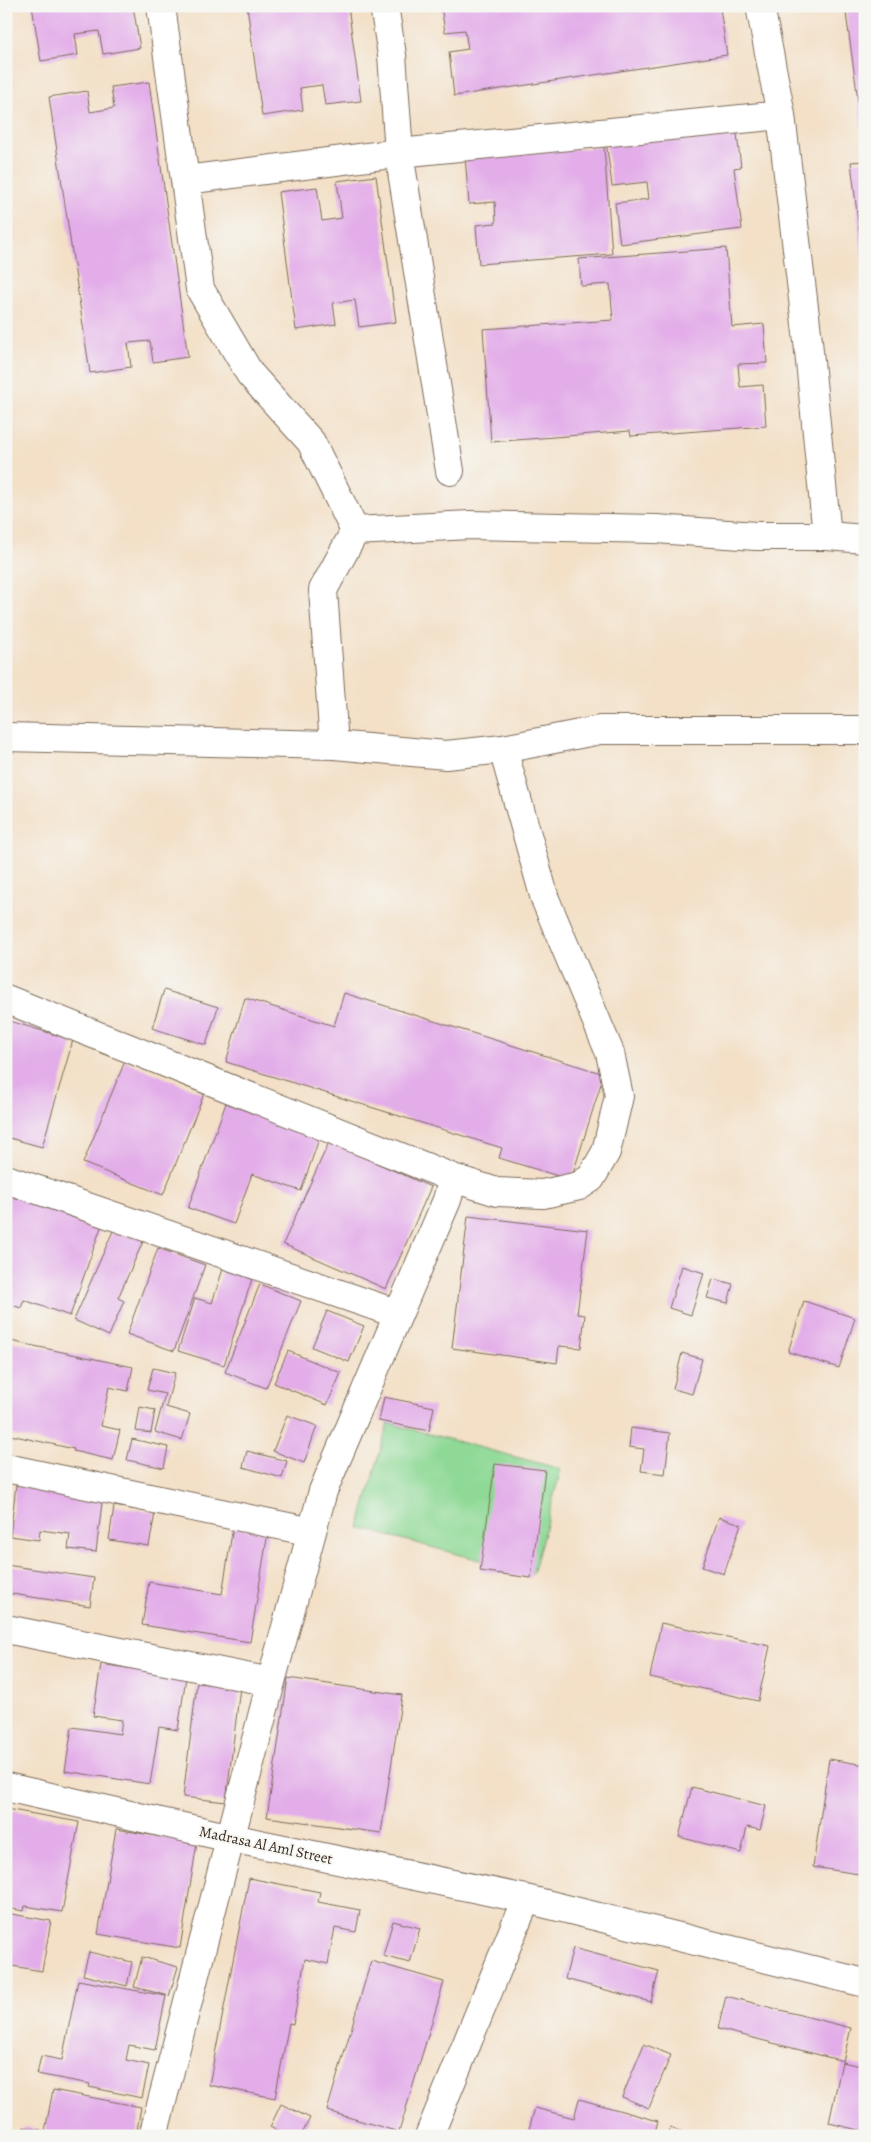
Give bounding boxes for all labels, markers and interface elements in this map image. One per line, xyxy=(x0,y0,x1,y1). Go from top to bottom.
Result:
street label: Madrasa Al Aml Street xyxy=(198,1821,334,1869)

